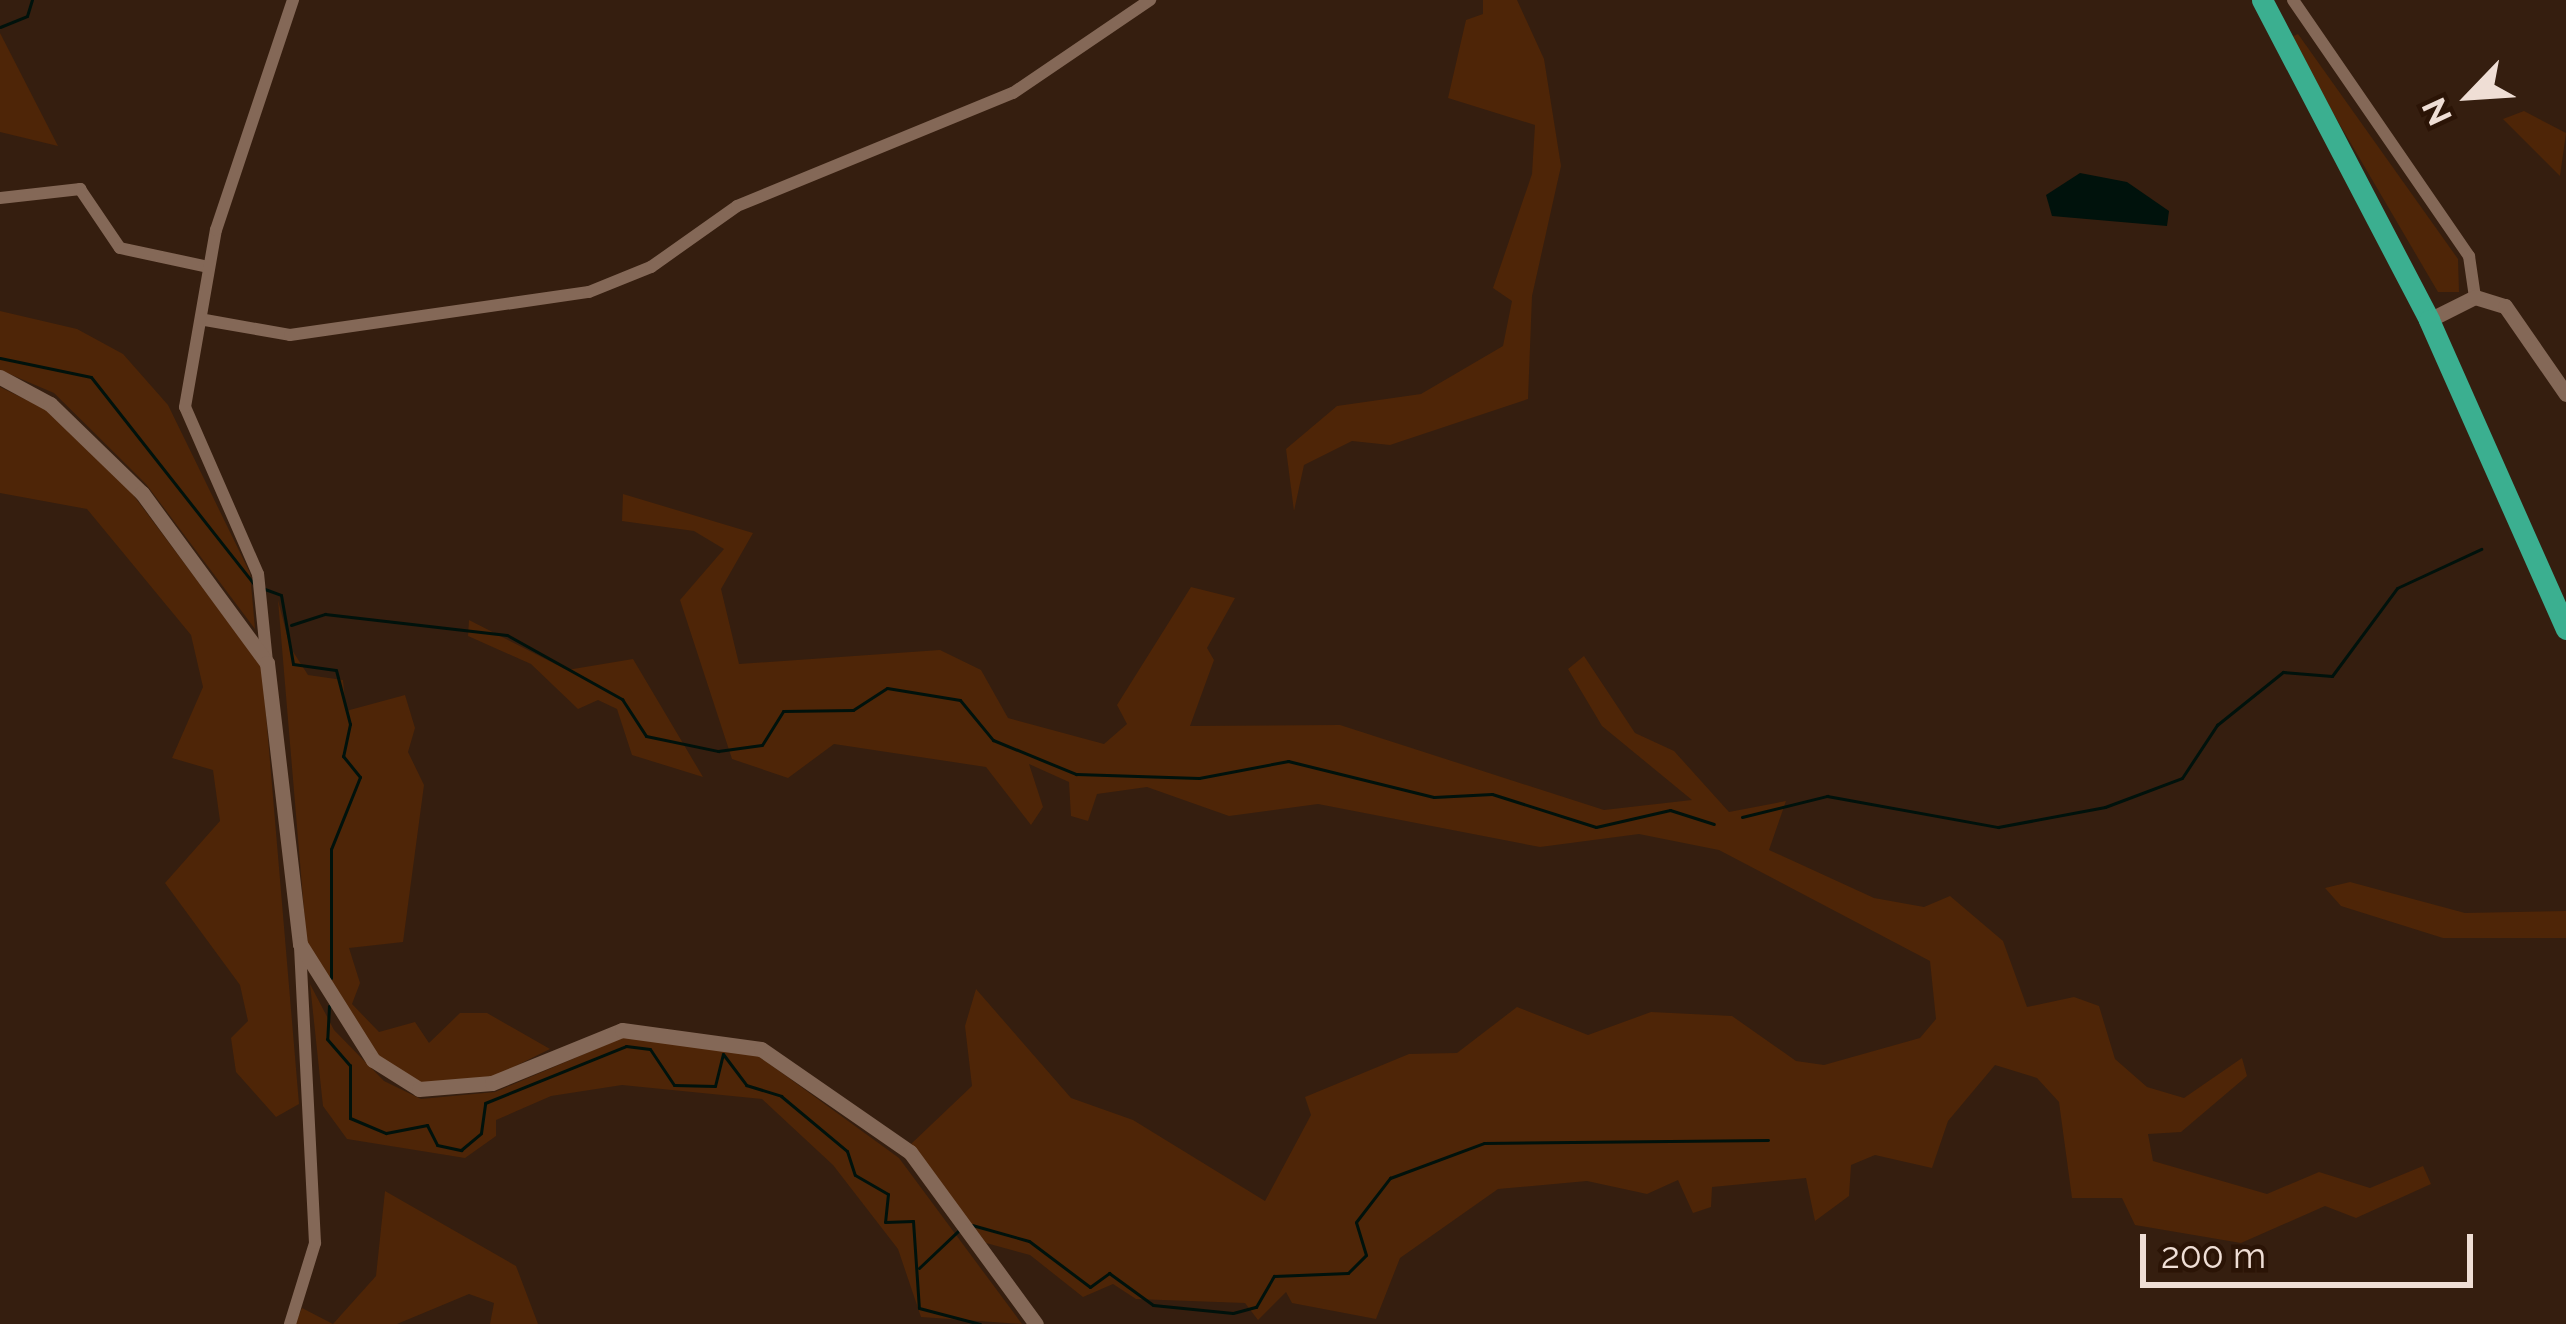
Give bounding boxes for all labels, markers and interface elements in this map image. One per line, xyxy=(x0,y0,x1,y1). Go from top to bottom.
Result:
north arrow xyxy=(2410,36,2530,156)
text: N xyxy=(2414,92,2460,131)
scale bar xyxy=(2146,1210,2479,1284)
text: 200 m xyxy=(2161,1234,2266,1276)

